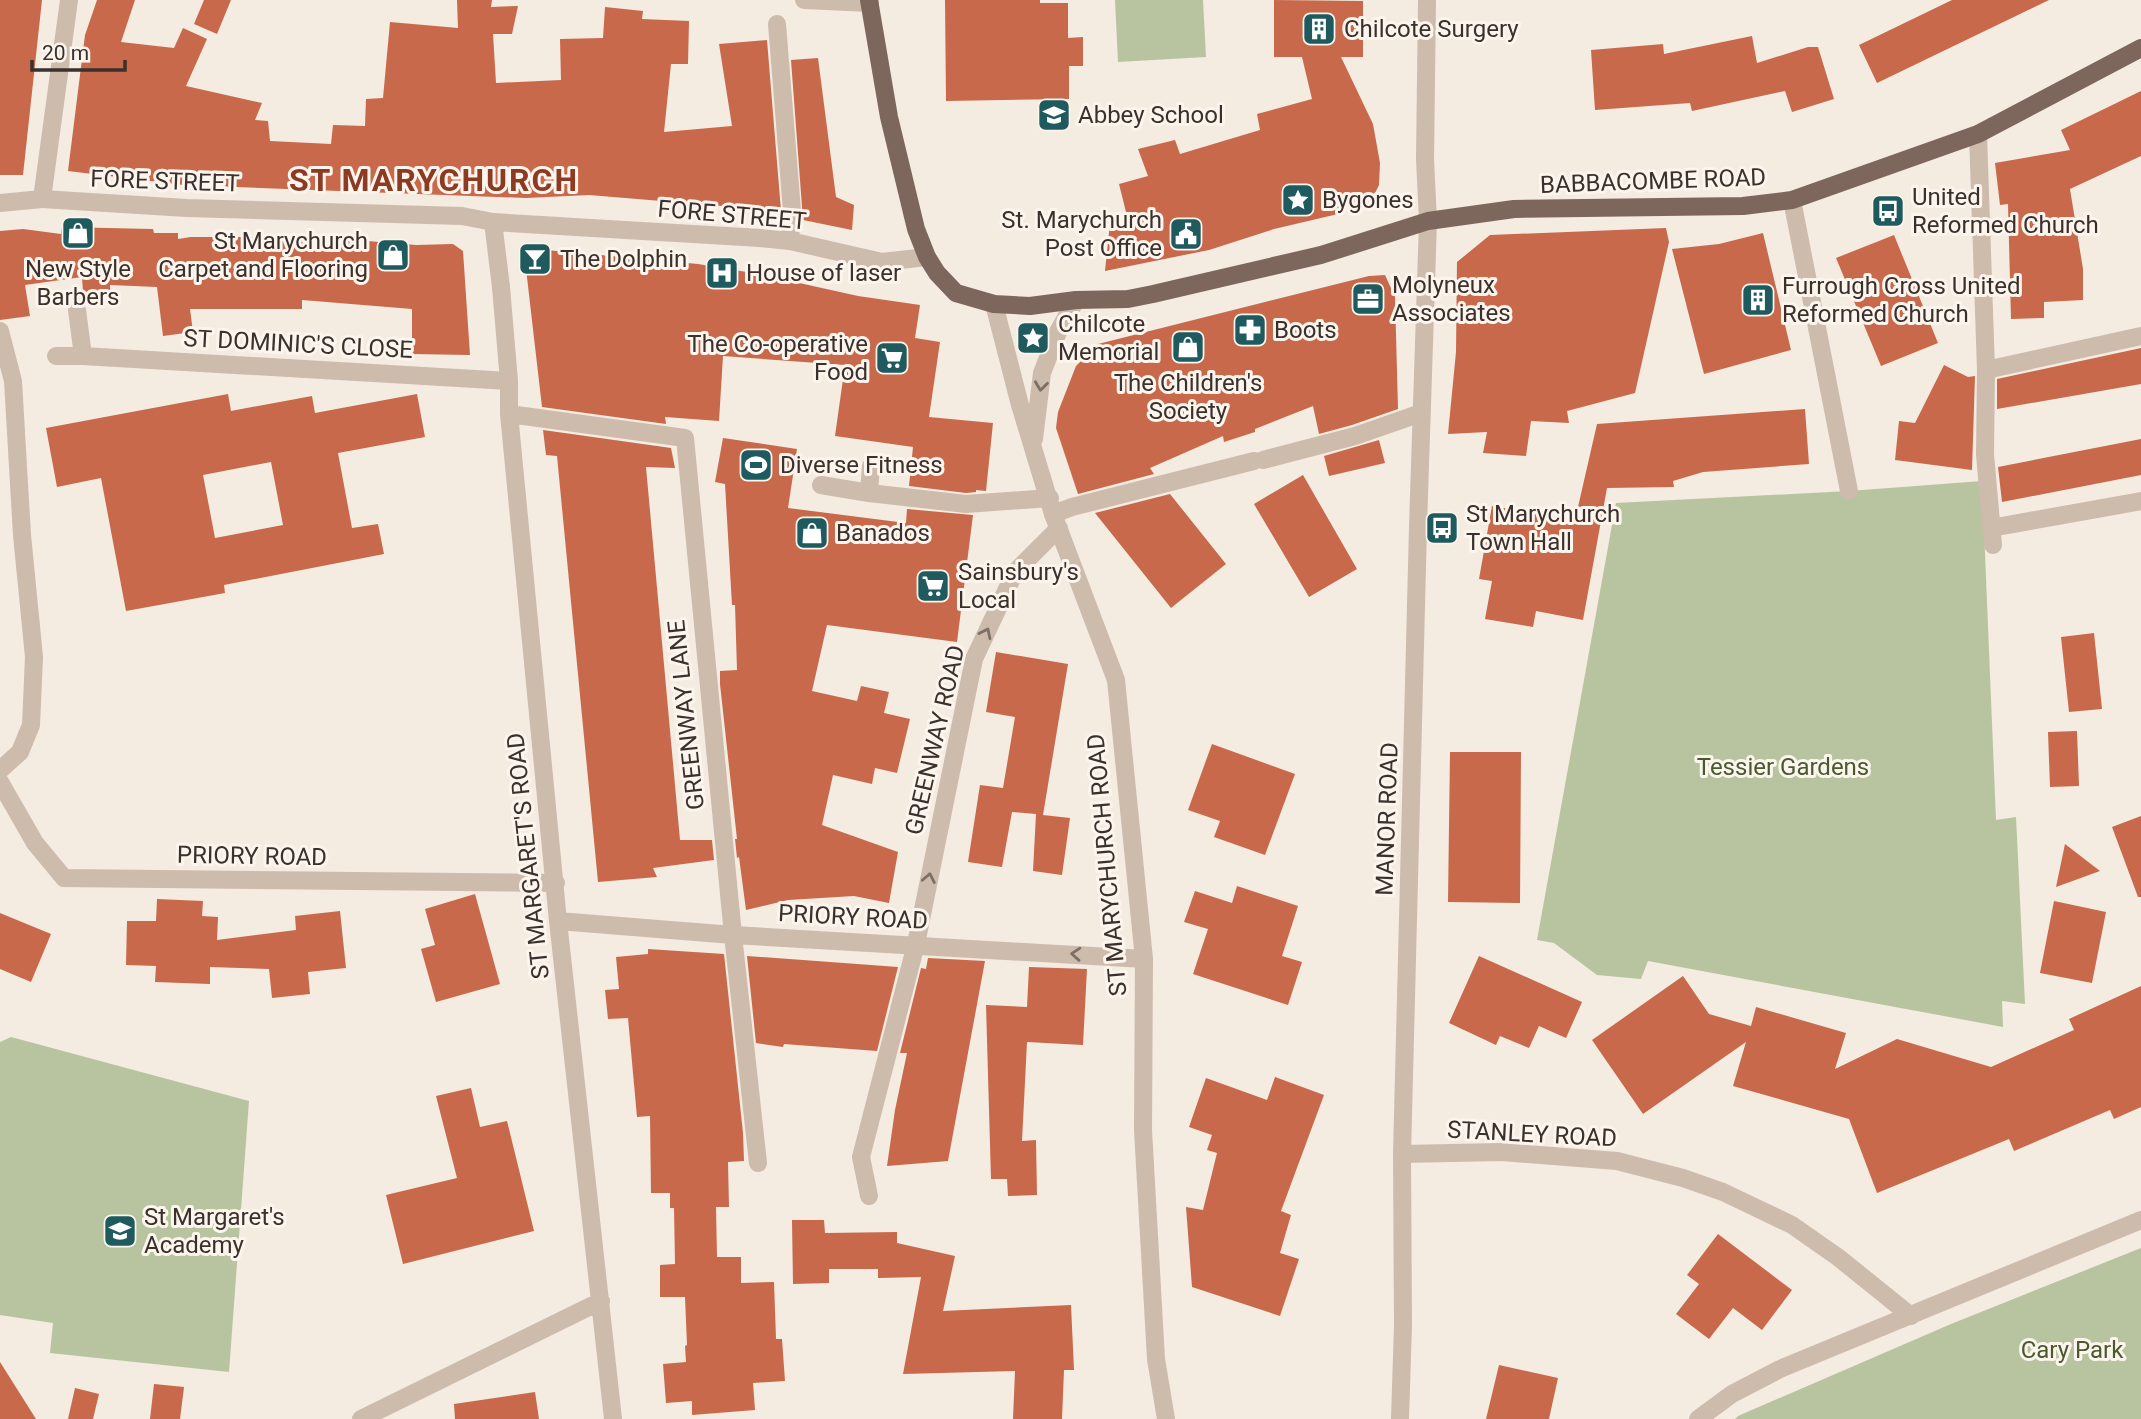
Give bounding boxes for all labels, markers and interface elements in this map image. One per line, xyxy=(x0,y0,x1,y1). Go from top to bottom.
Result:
building icon: Chilcote Surgery xyxy=(1300,10,1338,48)
place label: Chilcote Surgery xyxy=(1344,15,1519,43)
scale bar xyxy=(32,28,124,72)
text: 20 m xyxy=(42,41,89,65)
school or university icon: Abbey School xyxy=(1035,96,1073,134)
place label: Abbey School xyxy=(1078,101,1224,129)
district label: ST MARYCHURCH xyxy=(289,161,579,199)
street label: BABBACOMBE ROAD xyxy=(1540,163,1766,199)
street label: FORE STREET xyxy=(90,164,240,198)
place icon: Bygones xyxy=(1279,181,1317,219)
place label: United Reformed Church xyxy=(1912,183,2099,239)
place label: Bygones xyxy=(1322,186,1414,214)
bus stop icon: United Reformed Church xyxy=(1869,192,1907,230)
street label: FORE STREET xyxy=(656,195,808,235)
place label: St. Marychurch Post Office xyxy=(1001,206,1162,262)
shop icon: New Style Barbers xyxy=(59,214,97,252)
public building icon: St. Marychurch Post Office xyxy=(1167,215,1205,253)
place label: St Marychurch Carpet and Flooring xyxy=(158,227,368,283)
shop icon: St Marychurch Carpet and Flooring xyxy=(374,236,412,274)
bar icon: The Dolphin xyxy=(516,240,554,278)
place label: The Dolphin xyxy=(560,245,687,273)
hospital icon: House of laser xyxy=(703,254,741,292)
place label: New Style Barbers xyxy=(25,255,131,311)
place label: House of laser xyxy=(746,259,901,287)
place label: Molyneux Associates xyxy=(1392,271,1511,327)
place label: Furrough Cross United Reformed Church xyxy=(1782,272,2021,328)
office icon: Molyneux Associates xyxy=(1349,280,1387,318)
building icon: Furrough Cross United Reformed Church xyxy=(1739,281,1777,319)
place label: Chilcote Memorial xyxy=(1058,310,1159,366)
pharmacy icon: Boots xyxy=(1231,311,1269,349)
place label: Boots xyxy=(1274,316,1337,344)
place icon: Chilcote Memorial xyxy=(1014,319,1052,357)
street label: ST DOMINIC'S CLOSE xyxy=(183,324,413,364)
shop icon: The Children's Society xyxy=(1169,328,1207,366)
place label: The Co-operative Food xyxy=(687,330,868,386)
supermarket icon: The Co-operative Food xyxy=(873,339,911,377)
place label: The Children's Society xyxy=(1114,369,1262,425)
one-way arrow xyxy=(1033,380,1048,391)
sports icon: Diverse Fitness xyxy=(737,446,775,484)
place label: Diverse Fitness xyxy=(780,451,943,479)
place label: St Marychurch Town Hall xyxy=(1466,500,1620,556)
bus stop icon: St Marychurch Town Hall xyxy=(1423,509,1461,547)
shop icon: Banados xyxy=(793,514,831,552)
place label: Banados xyxy=(836,519,930,547)
place label: Sainsbury's Local xyxy=(958,558,1079,614)
supermarket icon: Sainsbury's Local xyxy=(914,567,952,605)
street label: GREENWAY LANE xyxy=(662,619,710,811)
one-way arrow xyxy=(978,628,992,640)
street label: GREENWAY ROAD xyxy=(900,642,970,838)
street label: ST MARGARET'S ROAD xyxy=(501,731,555,981)
street label: ST MARYCHURCH ROAD xyxy=(1082,733,1132,997)
street label: MANOR ROAD xyxy=(1370,742,1404,896)
park label: Tessier Gardens xyxy=(1697,753,1869,781)
street label: PRIORY ROAD xyxy=(177,841,327,871)
one-way arrow xyxy=(921,872,936,884)
street label: PRIORY ROAD xyxy=(777,899,929,935)
one-way arrow xyxy=(1070,947,1081,962)
street label: STANLEY ROAD xyxy=(1446,1116,1618,1152)
place label: St Margaret's Academy xyxy=(144,1203,285,1259)
school or university icon: St Margaret's Academy xyxy=(101,1212,139,1250)
park label: Cary Park xyxy=(2021,1336,2124,1364)

